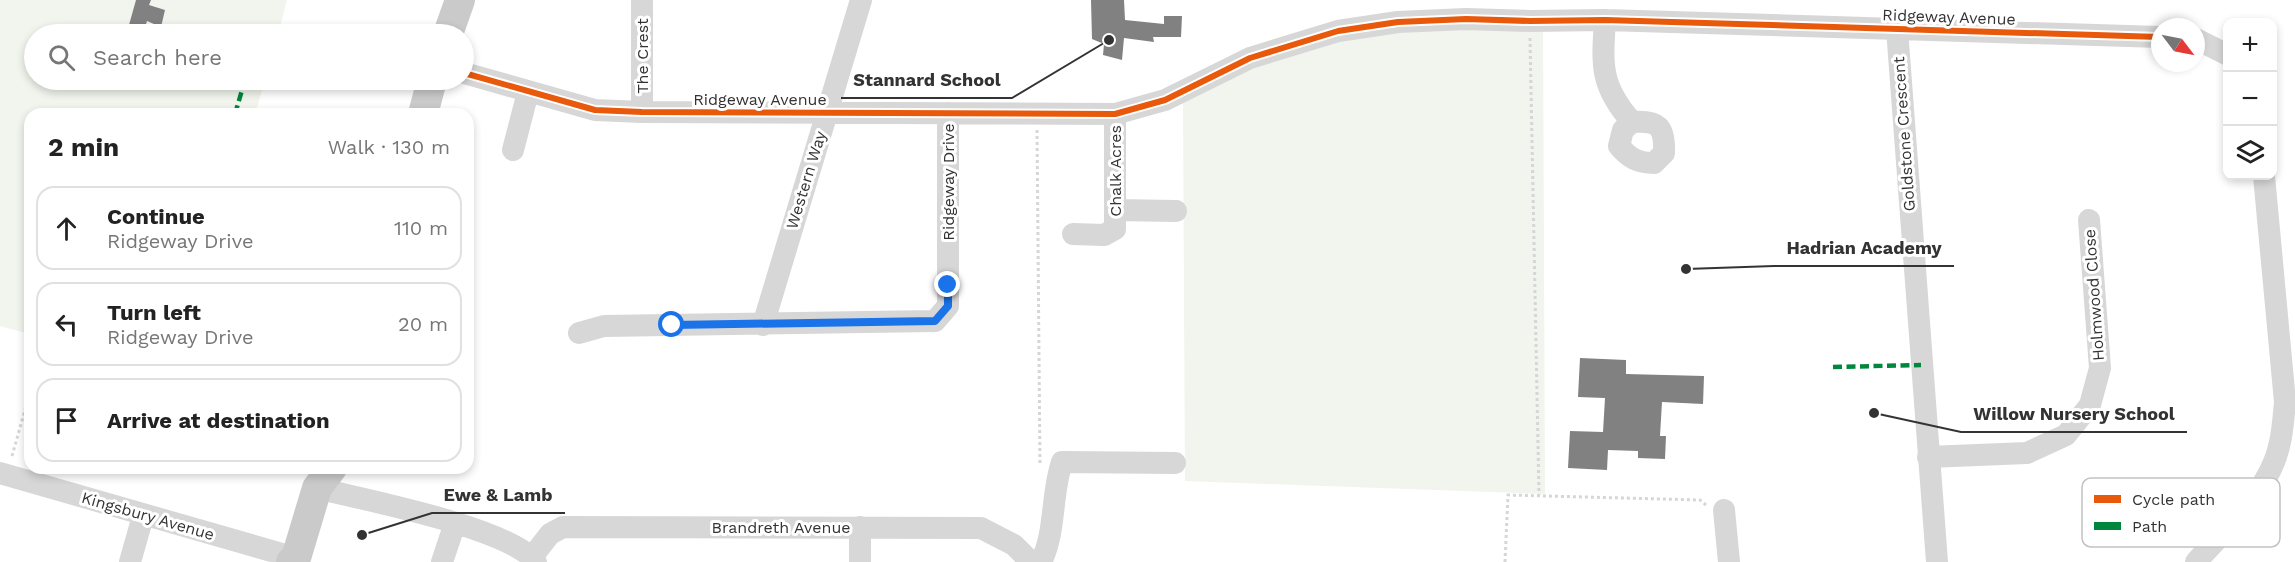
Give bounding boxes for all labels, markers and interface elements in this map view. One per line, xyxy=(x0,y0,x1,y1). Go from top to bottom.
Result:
street label: Ridgeway Avenue xyxy=(1882,5,2016,29)
street label: The Crest xyxy=(633,18,652,94)
north arrow xyxy=(2151,18,2205,72)
map controls xyxy=(2223,18,2277,180)
button: + xyxy=(2223,18,2277,72)
search box xyxy=(24,24,474,90)
icon: search xyxy=(45,41,78,74)
text: Search here xyxy=(93,45,222,70)
street label: Goldstone Crescent xyxy=(1889,56,1919,212)
callout: Stannard School xyxy=(841,62,1012,98)
text: Stannard School xyxy=(853,69,1001,90)
button: − xyxy=(2223,72,2277,126)
street label: Ridgeway Avenue xyxy=(693,90,827,109)
street label: Ridgeway Drive xyxy=(939,123,958,241)
street label: Chalk Acres xyxy=(1106,125,1125,217)
button: layers xyxy=(2223,126,2277,180)
street label: Western Way xyxy=(782,128,830,231)
text: 2 min xyxy=(48,132,119,162)
text: Walk · 130 m xyxy=(328,135,450,159)
text: Continue xyxy=(107,204,205,229)
icon: ahead xyxy=(50,212,83,245)
text: 110 m xyxy=(394,216,448,240)
street label: Holmwood Close xyxy=(2080,228,2108,362)
text: Ridgeway Drive xyxy=(107,229,254,253)
callout: Hadrian Academy xyxy=(1774,230,1954,266)
text: Hadrian Academy xyxy=(1786,237,1942,258)
route end xyxy=(934,271,960,297)
text: Turn left xyxy=(107,300,201,325)
icon: left xyxy=(50,308,83,341)
route start xyxy=(658,311,684,337)
text: 20 m xyxy=(398,312,448,336)
text: Ridgeway Drive xyxy=(107,325,254,349)
callout: Willow Nursery School xyxy=(1961,396,2187,432)
text: Willow Nursery School xyxy=(1973,403,2175,424)
icon: arrive xyxy=(50,404,83,437)
text: Arrive at destination xyxy=(107,408,330,433)
callout: Ewe & Lamb xyxy=(432,477,565,513)
legend xyxy=(2082,478,2280,547)
text: Ewe & Lamb xyxy=(444,484,552,505)
street label: Kingsbury Avenue xyxy=(79,488,217,544)
text: Cycle path xyxy=(2132,490,2215,509)
text: Path xyxy=(2132,517,2167,536)
street label: Brandreth Avenue xyxy=(711,518,851,537)

